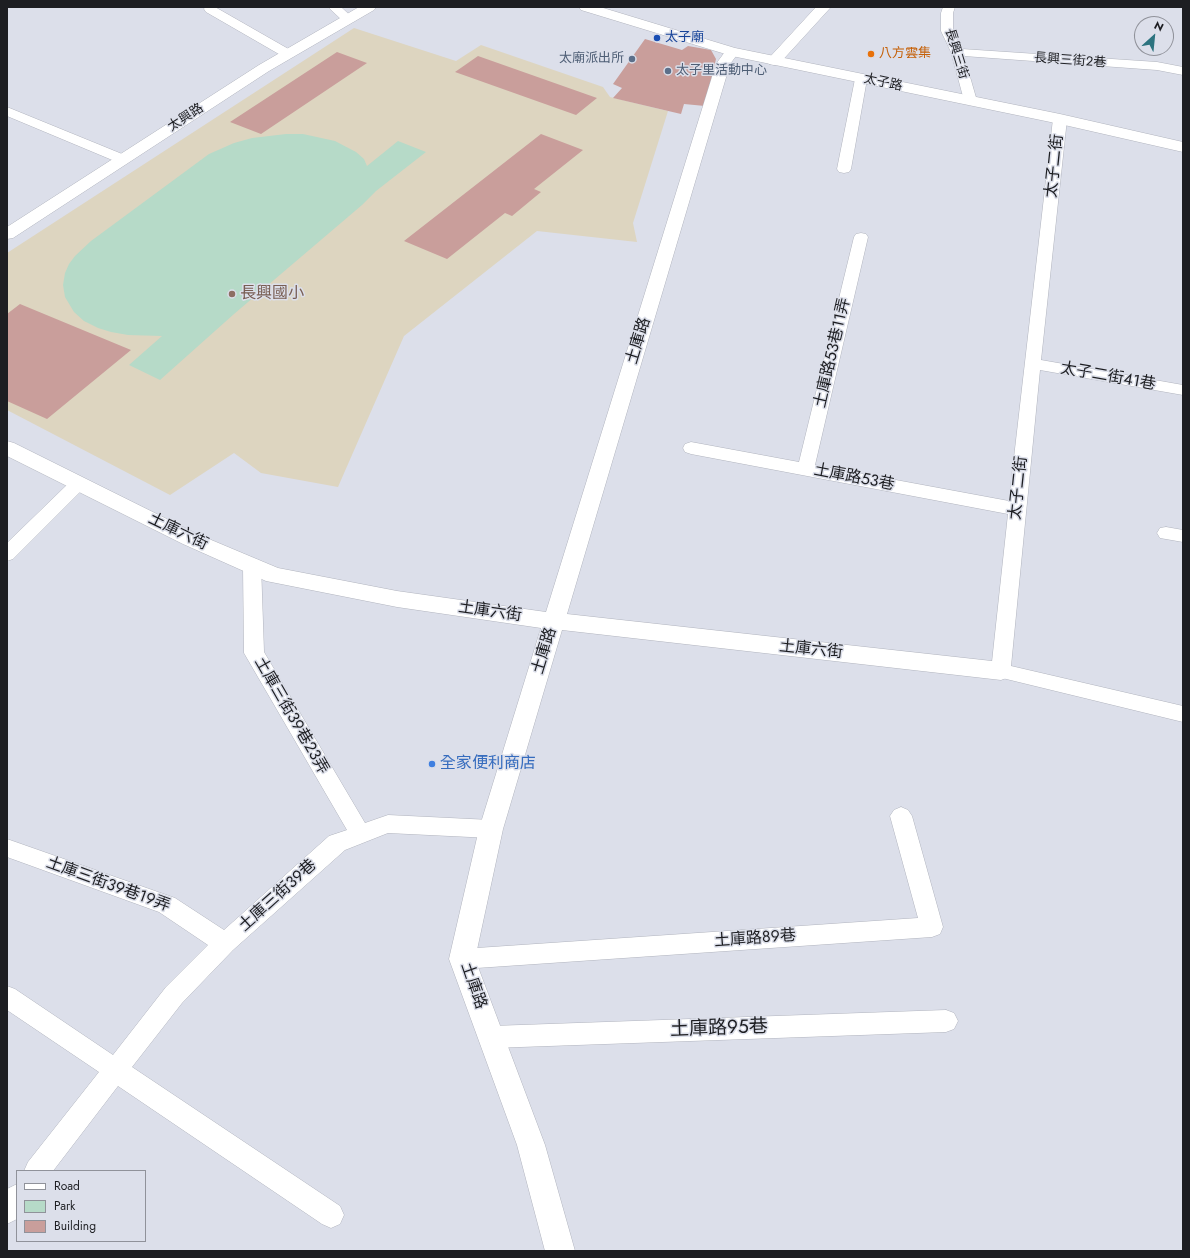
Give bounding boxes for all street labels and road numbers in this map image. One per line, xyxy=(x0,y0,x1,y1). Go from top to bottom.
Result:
street label: 長興三街 xyxy=(941,27,971,81)
street label: 長興三街2巷 xyxy=(1033,51,1107,71)
street label: 太子路 xyxy=(862,71,904,95)
street label: 太興路 xyxy=(165,101,207,135)
street label: 太子二街 xyxy=(1042,133,1068,199)
street label: 土庫路53巷11弄 xyxy=(811,296,855,410)
street label: 土庫路 xyxy=(623,315,655,367)
street label: 太子二街41巷 xyxy=(1059,359,1157,395)
street label: 太子二街 xyxy=(1006,455,1032,521)
street label: 土庫路53巷 xyxy=(812,461,896,495)
street label: 土庫六街 xyxy=(145,509,211,555)
street label: 土庫六街 xyxy=(457,598,523,626)
street label: 土庫路 xyxy=(529,625,561,677)
street label: 土庫六街 xyxy=(778,637,844,663)
street label: 土庫三街39巷23弄 xyxy=(250,654,332,778)
street label: 土庫三街39巷19弄 xyxy=(43,854,173,916)
street label: 土庫三街39巷 xyxy=(235,856,321,936)
street label: 土庫路89巷 xyxy=(713,927,797,951)
street label: 土庫路 xyxy=(456,960,490,1012)
street label: 土庫路95巷 xyxy=(670,1016,768,1042)

